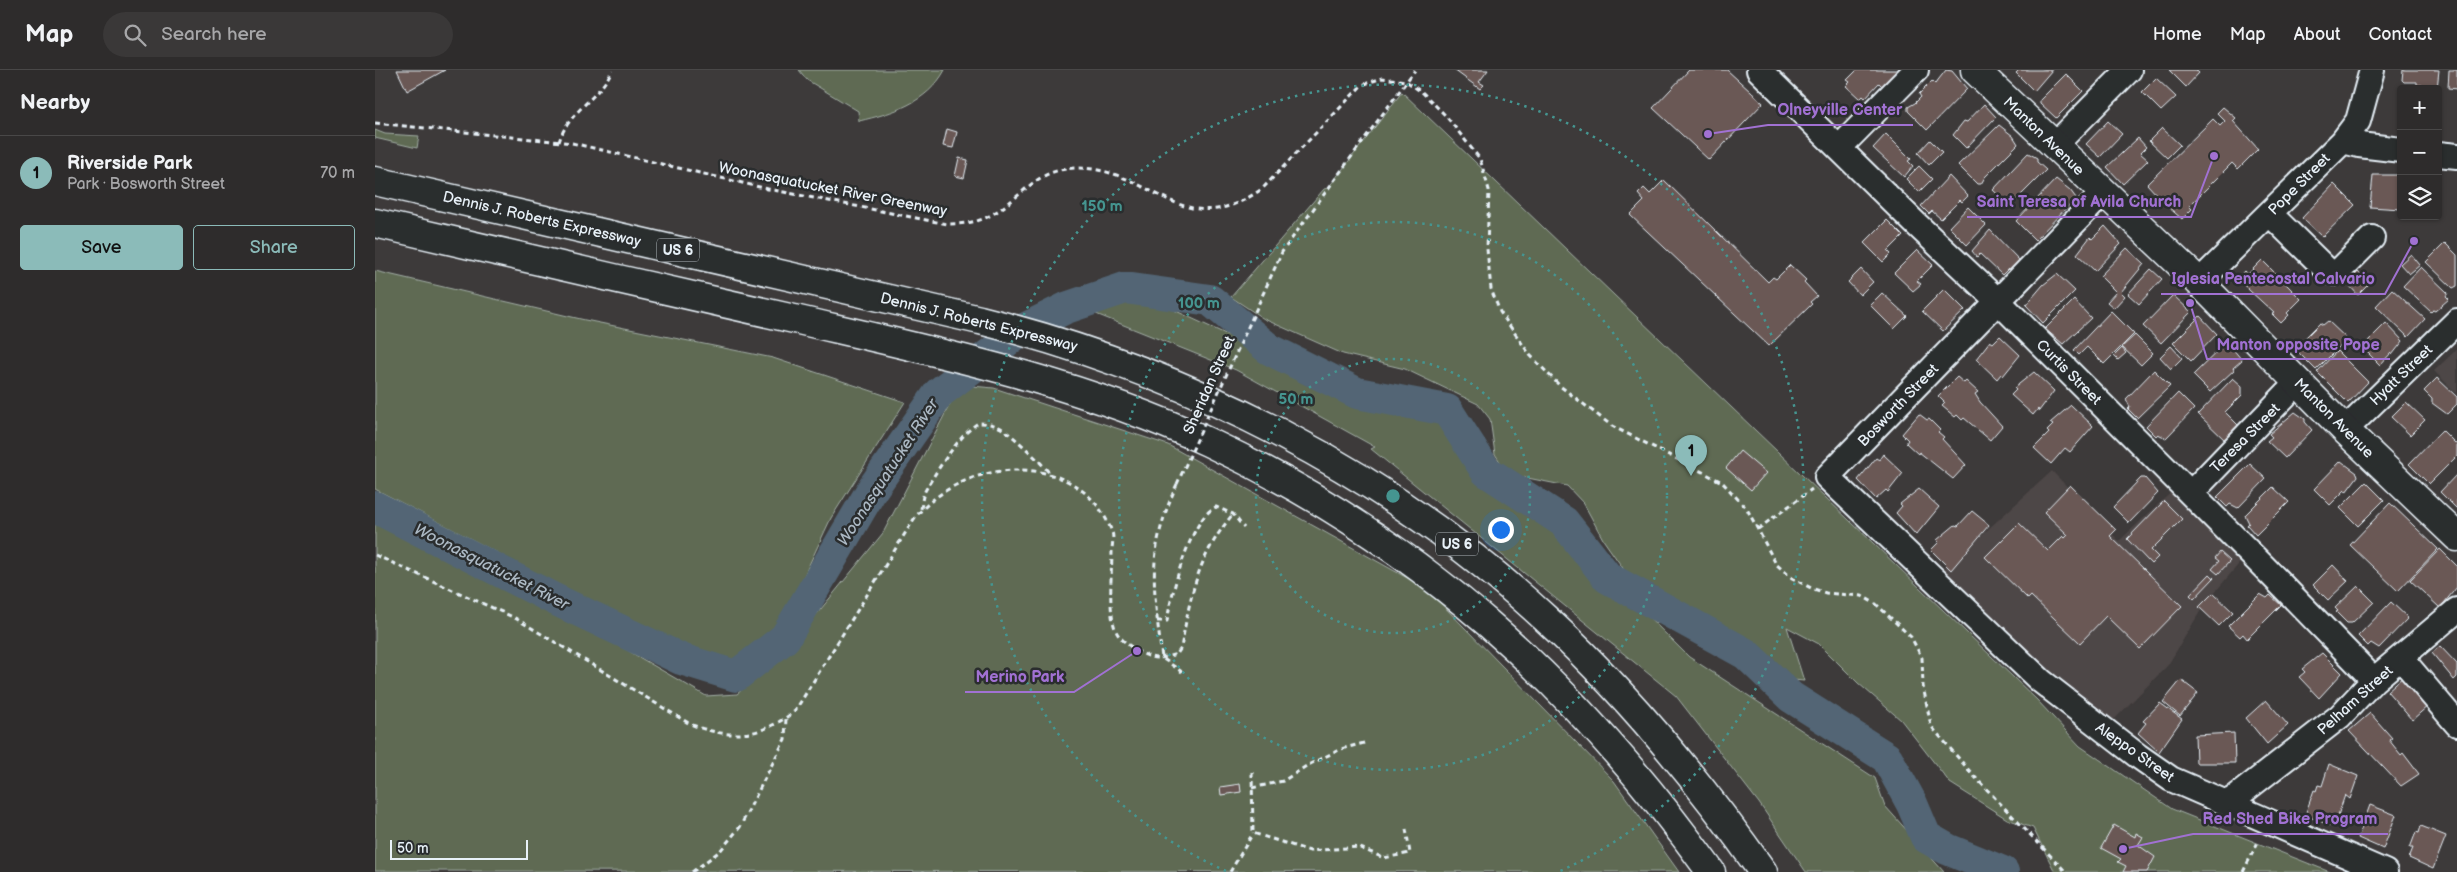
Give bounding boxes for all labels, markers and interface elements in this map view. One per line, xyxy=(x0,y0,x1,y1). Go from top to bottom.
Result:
search box xyxy=(103,12,453,57)
text: Map xyxy=(25,20,73,49)
icon: search xyxy=(121,21,149,49)
text: Search here xyxy=(161,23,267,46)
text: Home xyxy=(2153,24,2202,45)
text: Map xyxy=(2230,24,2266,45)
text: About xyxy=(2294,24,2341,45)
text: Contact xyxy=(2369,24,2432,45)
map controls xyxy=(2397,85,2442,220)
button: + xyxy=(2397,85,2442,130)
text: Nearby xyxy=(20,90,90,115)
street label: Manton Avenue xyxy=(1999,93,2088,180)
callout: Olneyville Center xyxy=(1768,94,1913,125)
text: Olneyville Center xyxy=(1778,101,1903,120)
button: − xyxy=(2397,130,2442,175)
street label: Pope Street xyxy=(2264,149,2335,219)
text: Riverside Park xyxy=(67,152,192,175)
street label: Woonasquatucket River Greenway xyxy=(717,158,949,221)
text: 1 xyxy=(33,164,39,183)
text: 70 m xyxy=(320,164,355,183)
text: Park · Bosworth Street xyxy=(67,175,225,194)
button: layers xyxy=(2397,175,2442,220)
callout: Saint Teresa of Avila Church xyxy=(1967,186,2191,217)
street label: Dennis J. Roberts Expressway xyxy=(441,187,643,252)
text: Saint Teresa of Avila Church xyxy=(1977,193,2181,212)
text: 150 m xyxy=(1081,197,1123,216)
button: Save xyxy=(20,225,183,270)
button: Share xyxy=(193,225,355,270)
road number: US 6 xyxy=(657,238,699,262)
callout: Iglesia Pentecostal Calvario xyxy=(2161,263,2385,294)
text: Iglesia Pentecostal Calvario xyxy=(2171,270,2375,289)
street label: Dennis J. Roberts Expressway xyxy=(878,289,1080,356)
text: 100 m xyxy=(1178,294,1220,313)
callout: Manton opposite Pope xyxy=(2207,328,2390,359)
street label: Sheridan Street xyxy=(1179,333,1240,437)
street label: Curtis Street xyxy=(2032,336,2106,409)
text: Manton opposite Pope xyxy=(2216,336,2380,355)
street label: Hyatt Street xyxy=(2366,340,2437,410)
street label: Bosworth Street xyxy=(1854,360,1943,451)
street label: Manton Avenue xyxy=(2290,374,2378,462)
text: 50 m xyxy=(1279,390,1314,409)
water label: Woonasquatucket River xyxy=(834,395,943,550)
street label: Teresa Street xyxy=(2206,399,2285,477)
pin: 1 xyxy=(1675,435,1707,476)
centre of rings xyxy=(1384,487,1402,505)
your location xyxy=(1488,517,1514,543)
water label: Woonasquatucket River xyxy=(411,520,573,615)
road number: US 6 xyxy=(1436,532,1478,556)
callout: Merino Park xyxy=(965,661,1074,692)
street label: Pelham Street xyxy=(2314,661,2397,739)
text: Merino Park xyxy=(976,668,1065,687)
street label: Aleppo Street xyxy=(2092,718,2178,787)
callout: Red Shed Bike Program xyxy=(2193,803,2388,834)
text: Red Shed Bike Program xyxy=(2203,810,2377,829)
scale bar xyxy=(390,837,527,860)
text: 50 m xyxy=(397,840,429,857)

